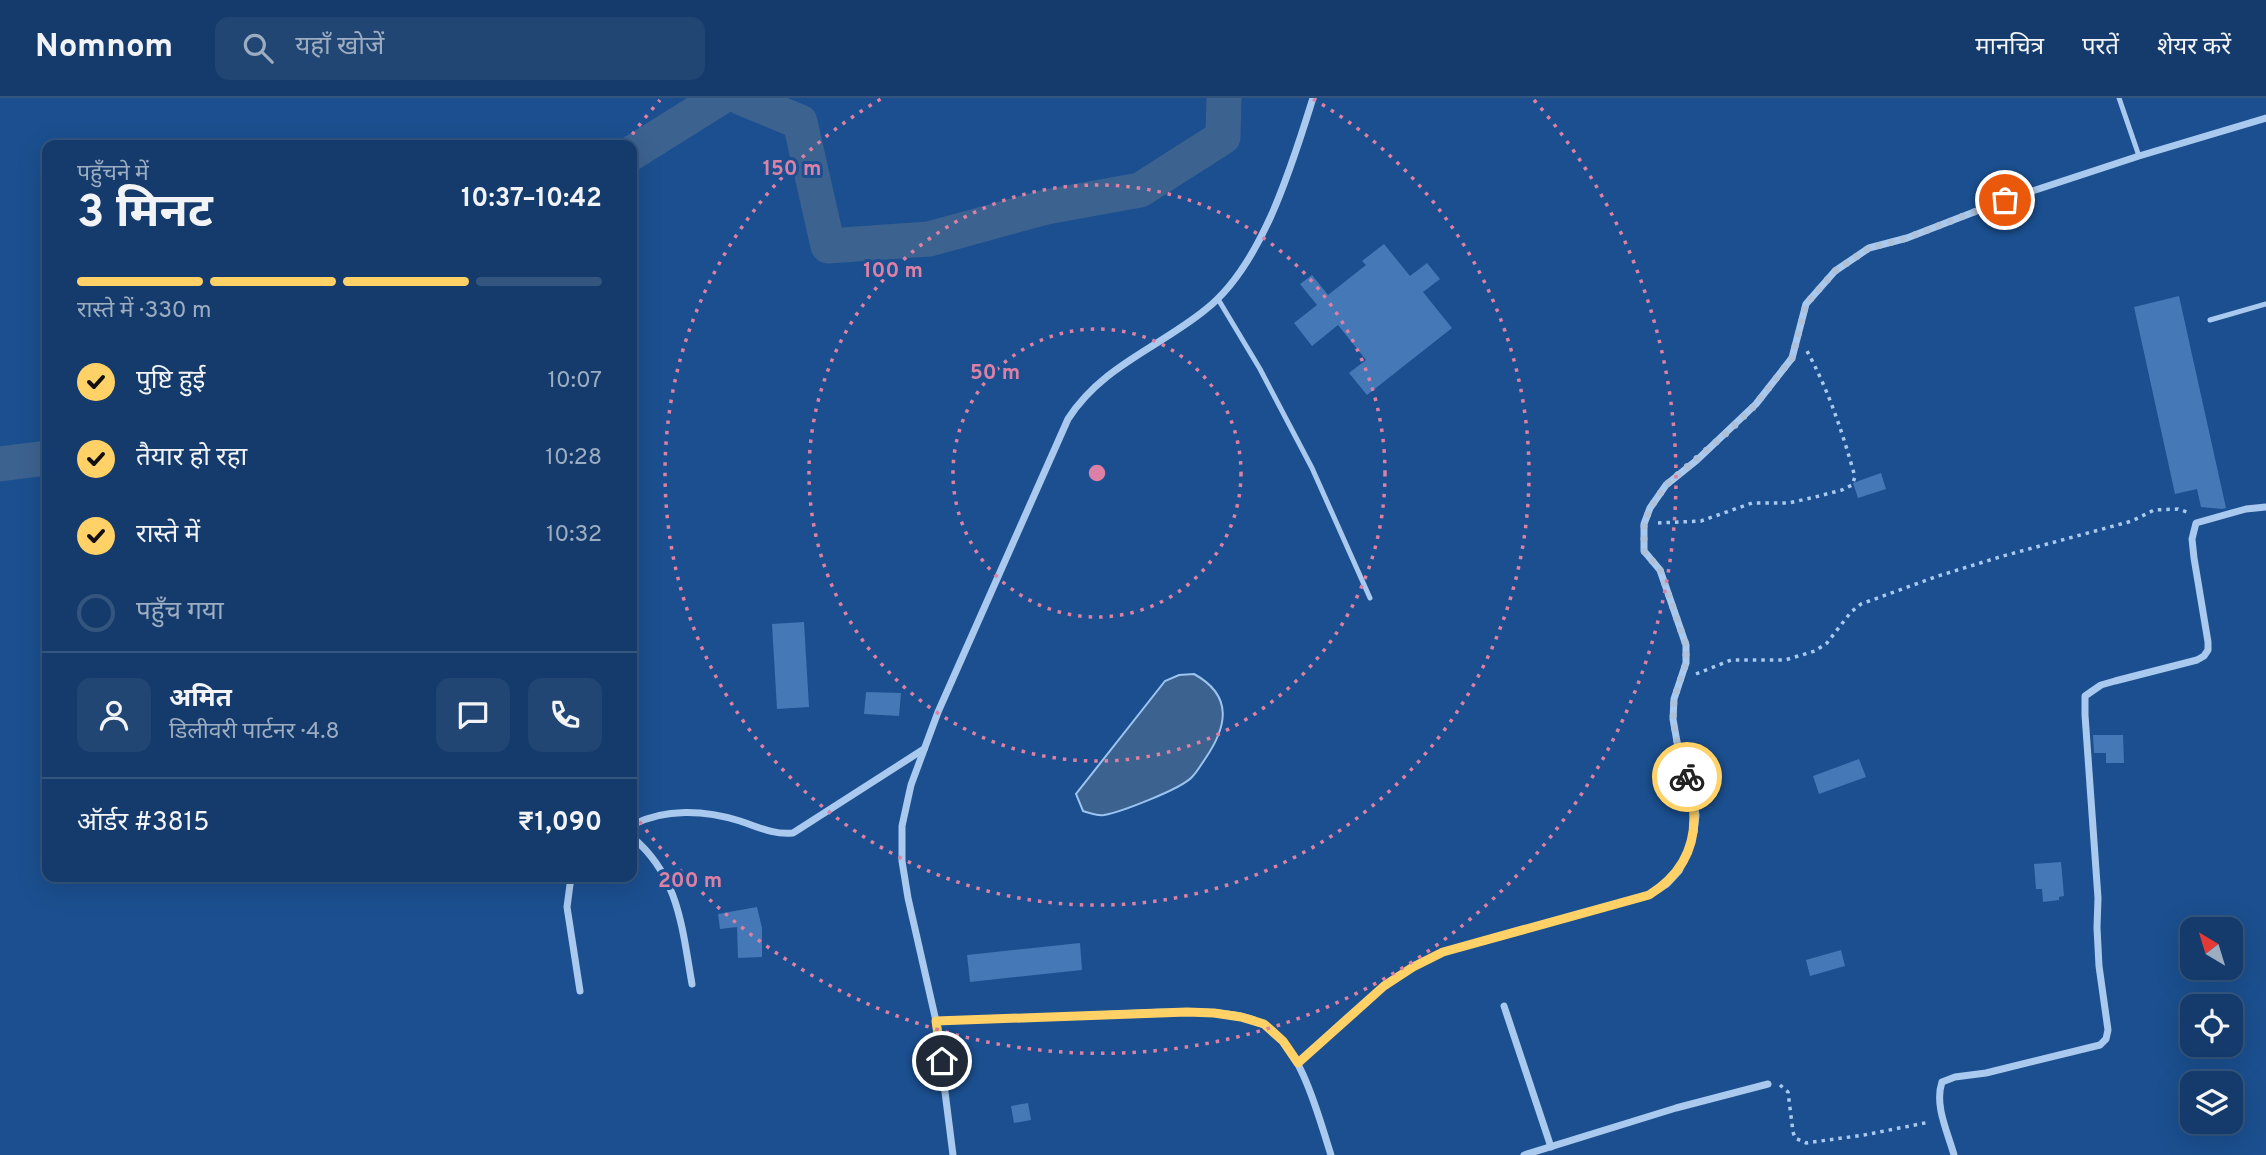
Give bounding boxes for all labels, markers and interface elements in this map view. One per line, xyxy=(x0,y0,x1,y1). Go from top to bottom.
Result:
search box xyxy=(215,17,705,80)
text: Nomnom xyxy=(35,27,173,69)
icon: search xyxy=(239,29,277,67)
text: यहाँ खोजें xyxy=(295,31,384,64)
text: मानचित्र xyxy=(1975,33,2044,63)
text: परतें xyxy=(2082,33,2119,63)
text: शेयर करें xyxy=(2157,33,2231,63)
text: 150 m xyxy=(763,156,821,183)
text: पहुँचने में xyxy=(77,160,149,189)
pin xyxy=(1975,170,2035,230)
icon: bag xyxy=(1986,181,2024,219)
text: 10:37–10:42 xyxy=(461,183,602,216)
text: 3 मिनट xyxy=(77,185,213,244)
text: 100 m xyxy=(863,258,923,285)
text: रास्ते में · 330 m xyxy=(77,297,212,326)
text: 50 m xyxy=(970,360,1020,387)
icon: check xyxy=(77,363,115,401)
text: पुष्टि हुई xyxy=(136,365,205,398)
text: 10:07 xyxy=(547,367,602,396)
icon: check xyxy=(77,440,115,478)
text: तैयार हो रहा xyxy=(136,442,247,475)
text: 10:28 xyxy=(545,444,602,473)
centre of rings xyxy=(1085,461,1109,485)
icon: check xyxy=(77,517,115,555)
text: रास्ते में xyxy=(136,519,200,552)
text: 10:32 xyxy=(546,521,602,550)
text: पहुँच गया xyxy=(136,596,224,629)
button: person xyxy=(77,678,151,752)
button: chat xyxy=(436,678,510,752)
button: phone xyxy=(528,678,602,752)
text: अमित xyxy=(169,683,232,716)
text: डिलीवरी पार्टनर · 4.8 xyxy=(169,718,339,747)
courier xyxy=(1652,742,1722,812)
icon: bike xyxy=(1668,758,1706,796)
text: ऑर्डर #3815 xyxy=(77,807,209,840)
text: ₹1,090 xyxy=(518,807,602,840)
text: 200 m xyxy=(658,868,722,895)
north arrow xyxy=(2180,917,2244,980)
map controls xyxy=(2180,917,2243,1134)
button: locate xyxy=(2180,994,2243,1057)
pin xyxy=(912,1031,972,1091)
icon: home xyxy=(923,1042,961,1080)
button: layers xyxy=(2180,1071,2243,1134)

